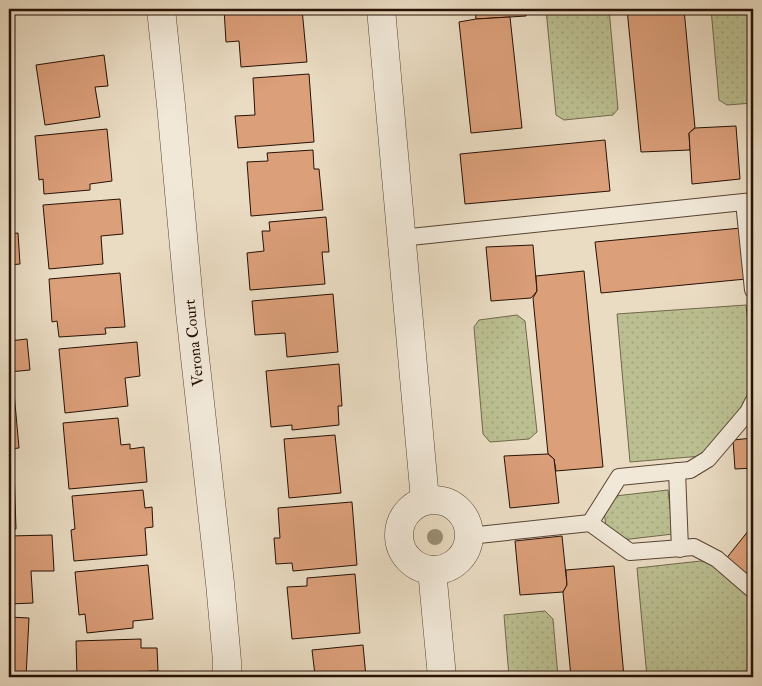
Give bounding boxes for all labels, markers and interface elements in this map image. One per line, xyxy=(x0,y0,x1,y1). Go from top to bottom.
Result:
street label: Verona Court xyxy=(179,298,209,387)

